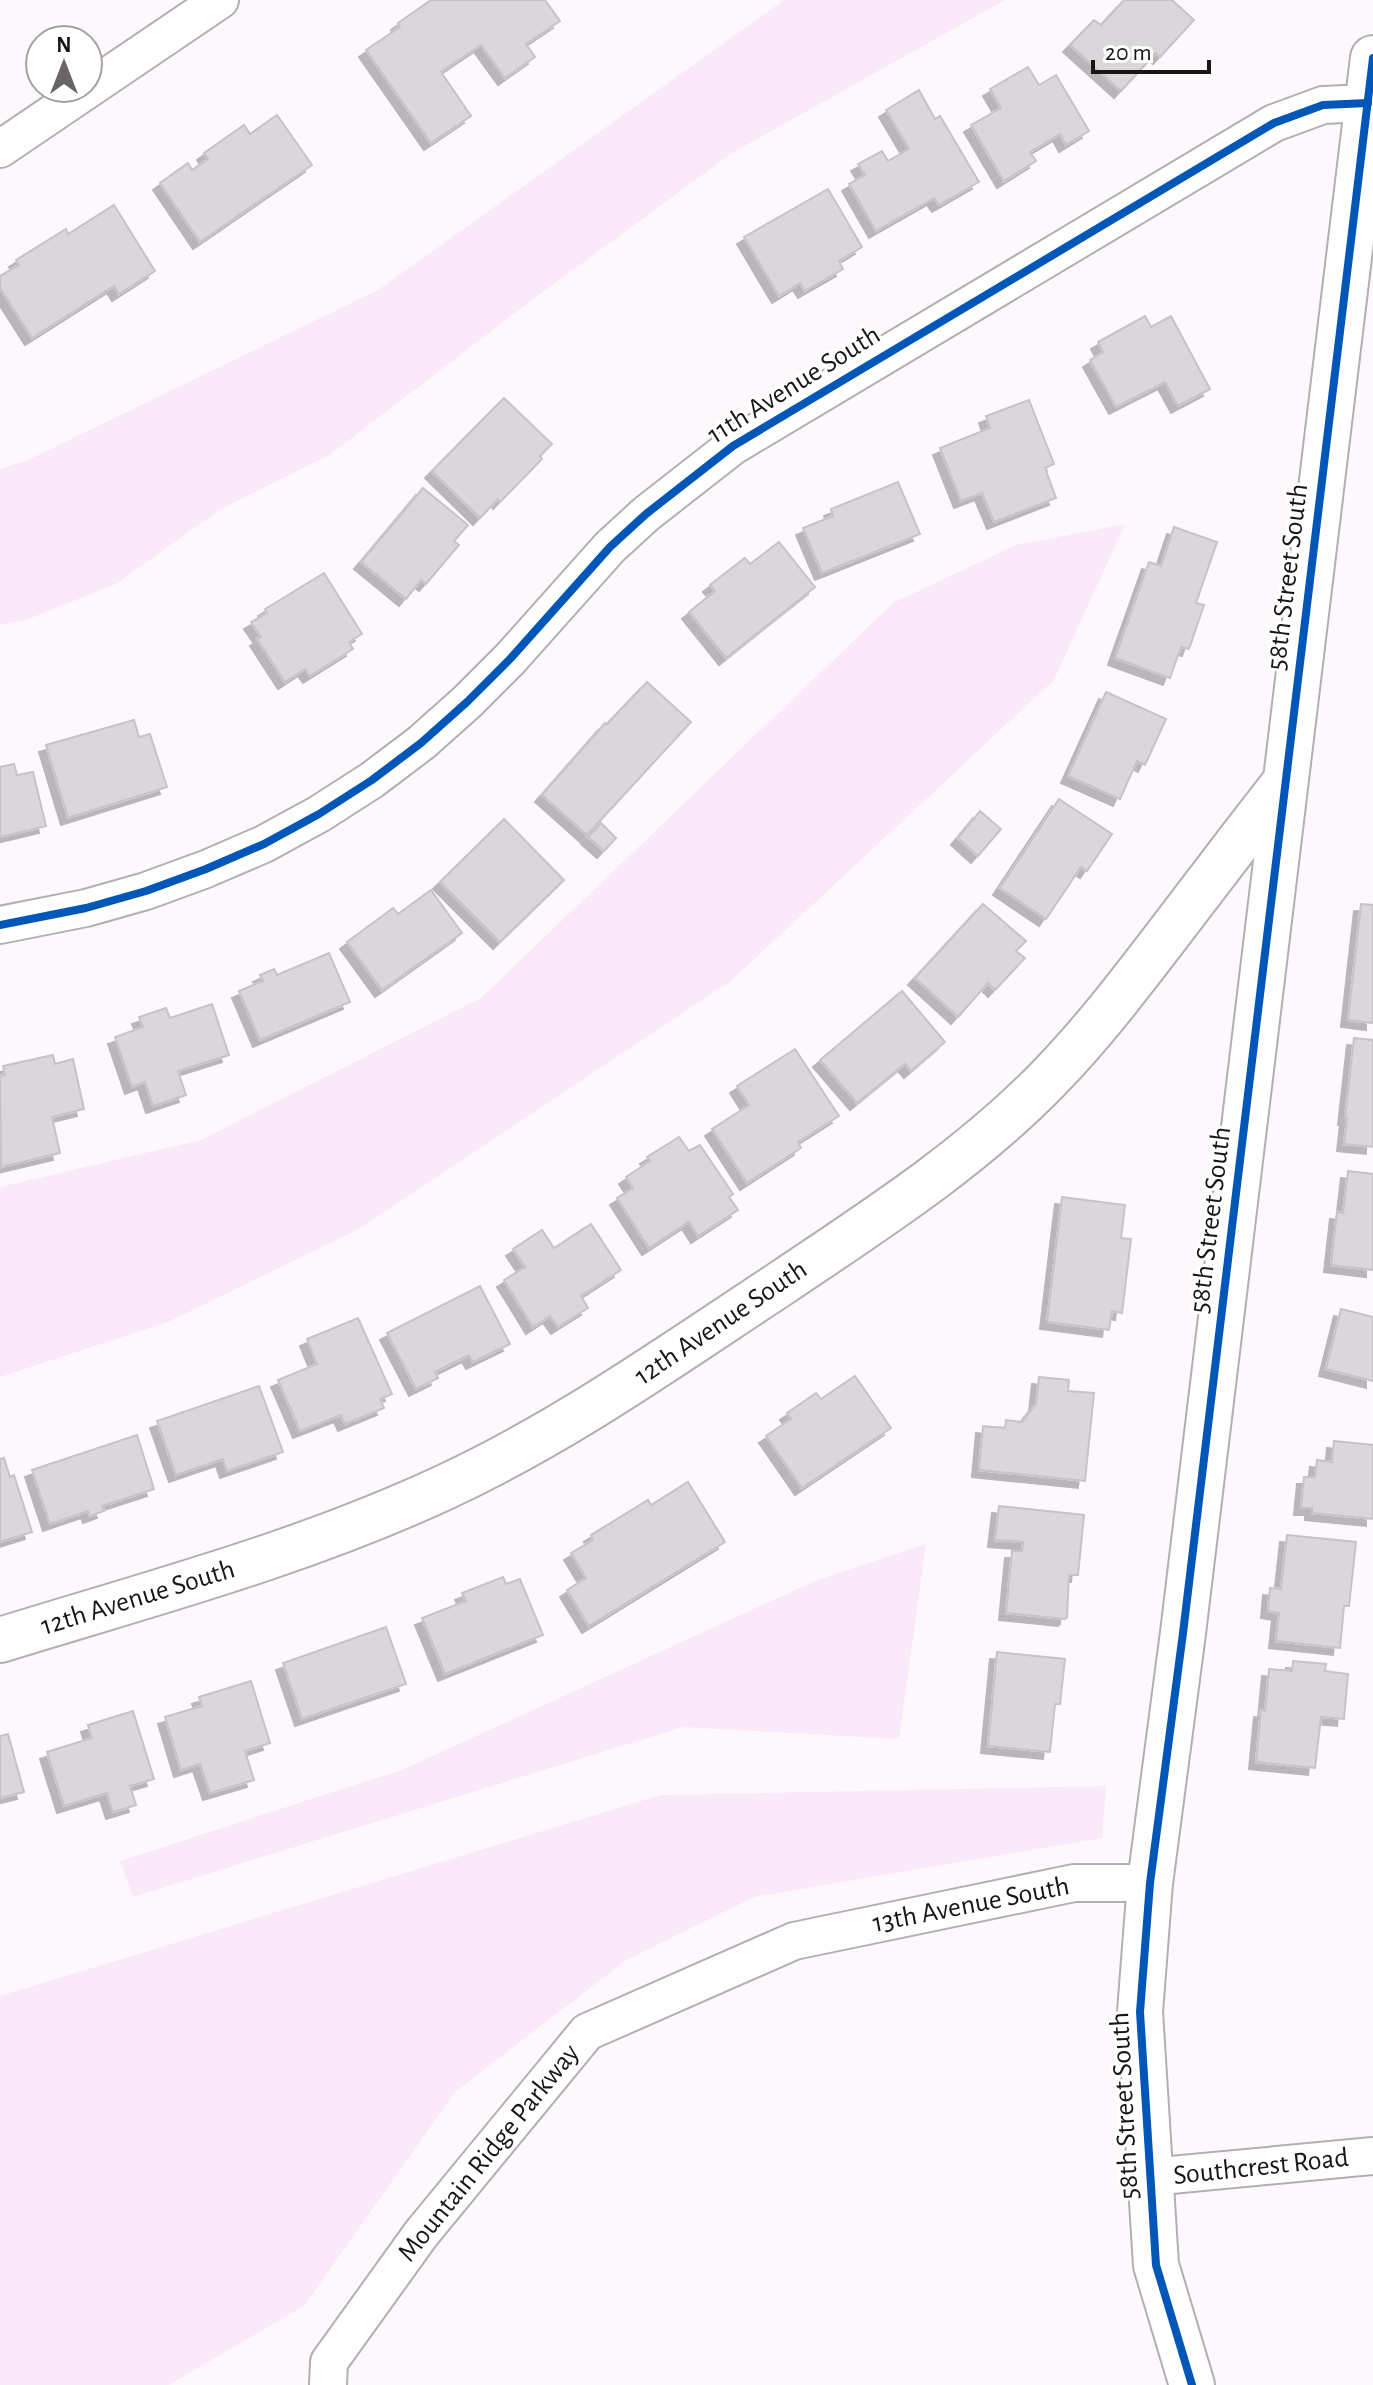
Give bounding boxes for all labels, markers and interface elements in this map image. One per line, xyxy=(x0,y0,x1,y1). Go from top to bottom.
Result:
north arrow xyxy=(24,24,104,104)
scale bar xyxy=(1093,24,1209,74)
text: N xyxy=(56,34,72,56)
text: 20 m xyxy=(1105,41,1152,65)
street label: 11th Avenue South xyxy=(703,321,885,449)
street label: 58th Street South xyxy=(1263,482,1313,672)
street label: 58th Street South xyxy=(1186,1125,1236,1315)
street label: 12th Avenue South xyxy=(630,1255,812,1391)
street label: 12th Avenue South xyxy=(38,1555,238,1641)
street label: 13th Avenue South xyxy=(870,1872,1072,1938)
street label: 58th Street South xyxy=(1106,2011,1144,2201)
street label: Mountain Ridge Parkway xyxy=(393,2039,585,2267)
street label: Southcrest Road xyxy=(1172,2144,1350,2190)

